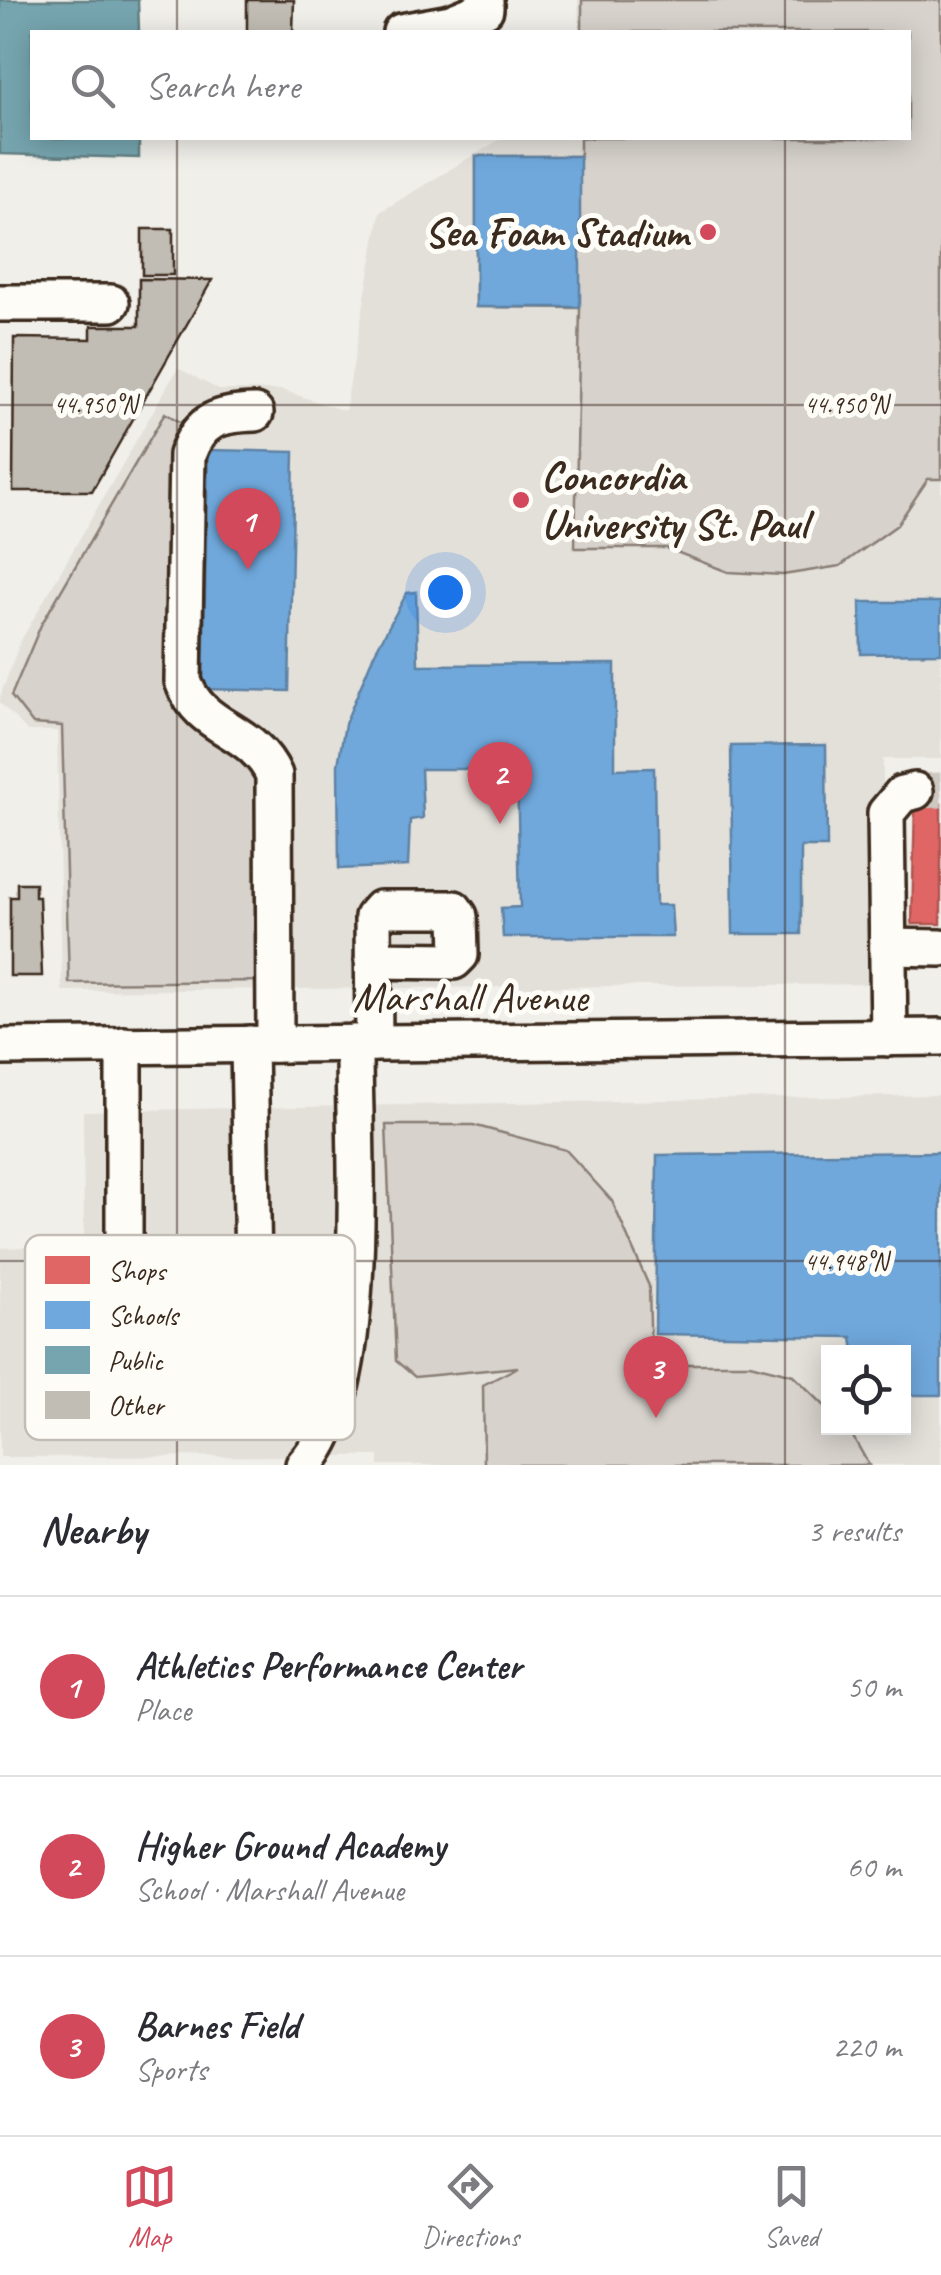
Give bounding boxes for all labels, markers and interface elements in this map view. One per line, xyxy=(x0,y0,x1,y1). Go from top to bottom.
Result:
search box xyxy=(30,30,911,140)
icon: search xyxy=(65,58,120,113)
text: Search here xyxy=(145,62,300,109)
place label: Sea Foam Stadium xyxy=(424,206,692,259)
marker: Sea Foam Stadium xyxy=(697,221,719,243)
text: 44.950°N xyxy=(53,389,141,421)
text: 44.950°N xyxy=(804,389,892,421)
place label: Concordia University St. Paul xyxy=(541,450,815,551)
pin: 1 xyxy=(216,488,280,570)
marker: Concordia University St. Paul xyxy=(510,489,532,511)
your location xyxy=(420,567,471,618)
pin: 2 xyxy=(468,742,532,824)
street label: Marshall Avenue xyxy=(353,971,590,1024)
legend xyxy=(25,1235,355,1440)
text: 44.948°N xyxy=(804,1246,892,1278)
text: Shops xyxy=(108,1253,168,1288)
text: Schools xyxy=(108,1298,180,1333)
pin: 3 xyxy=(624,1336,688,1418)
text: Public xyxy=(108,1343,164,1378)
map controls xyxy=(821,1345,911,1435)
button: locate xyxy=(821,1345,911,1435)
text: Other xyxy=(108,1388,166,1423)
text: Nearby xyxy=(40,1504,146,1557)
text: 3 results xyxy=(807,1510,901,1551)
text: Athletics Performance Center xyxy=(135,1642,522,1689)
text: 1 xyxy=(65,1666,80,1707)
text: 50 m xyxy=(847,1666,901,1707)
text: Place xyxy=(135,1689,191,1730)
text: Higher Ground Academy xyxy=(135,1822,445,1869)
text: 2 xyxy=(65,1846,80,1887)
text: 60 m xyxy=(847,1846,901,1887)
text: School · Marshall Avenue xyxy=(135,1869,404,1910)
text: Barnes Field xyxy=(135,2002,298,2049)
text: 3 xyxy=(65,2026,80,2067)
text: 220 m xyxy=(832,2026,901,2067)
text: Sports xyxy=(135,2049,207,2090)
tab: Map xyxy=(122,2159,177,2254)
tab: Directions xyxy=(422,2159,519,2254)
tab: Saved xyxy=(764,2159,819,2254)

